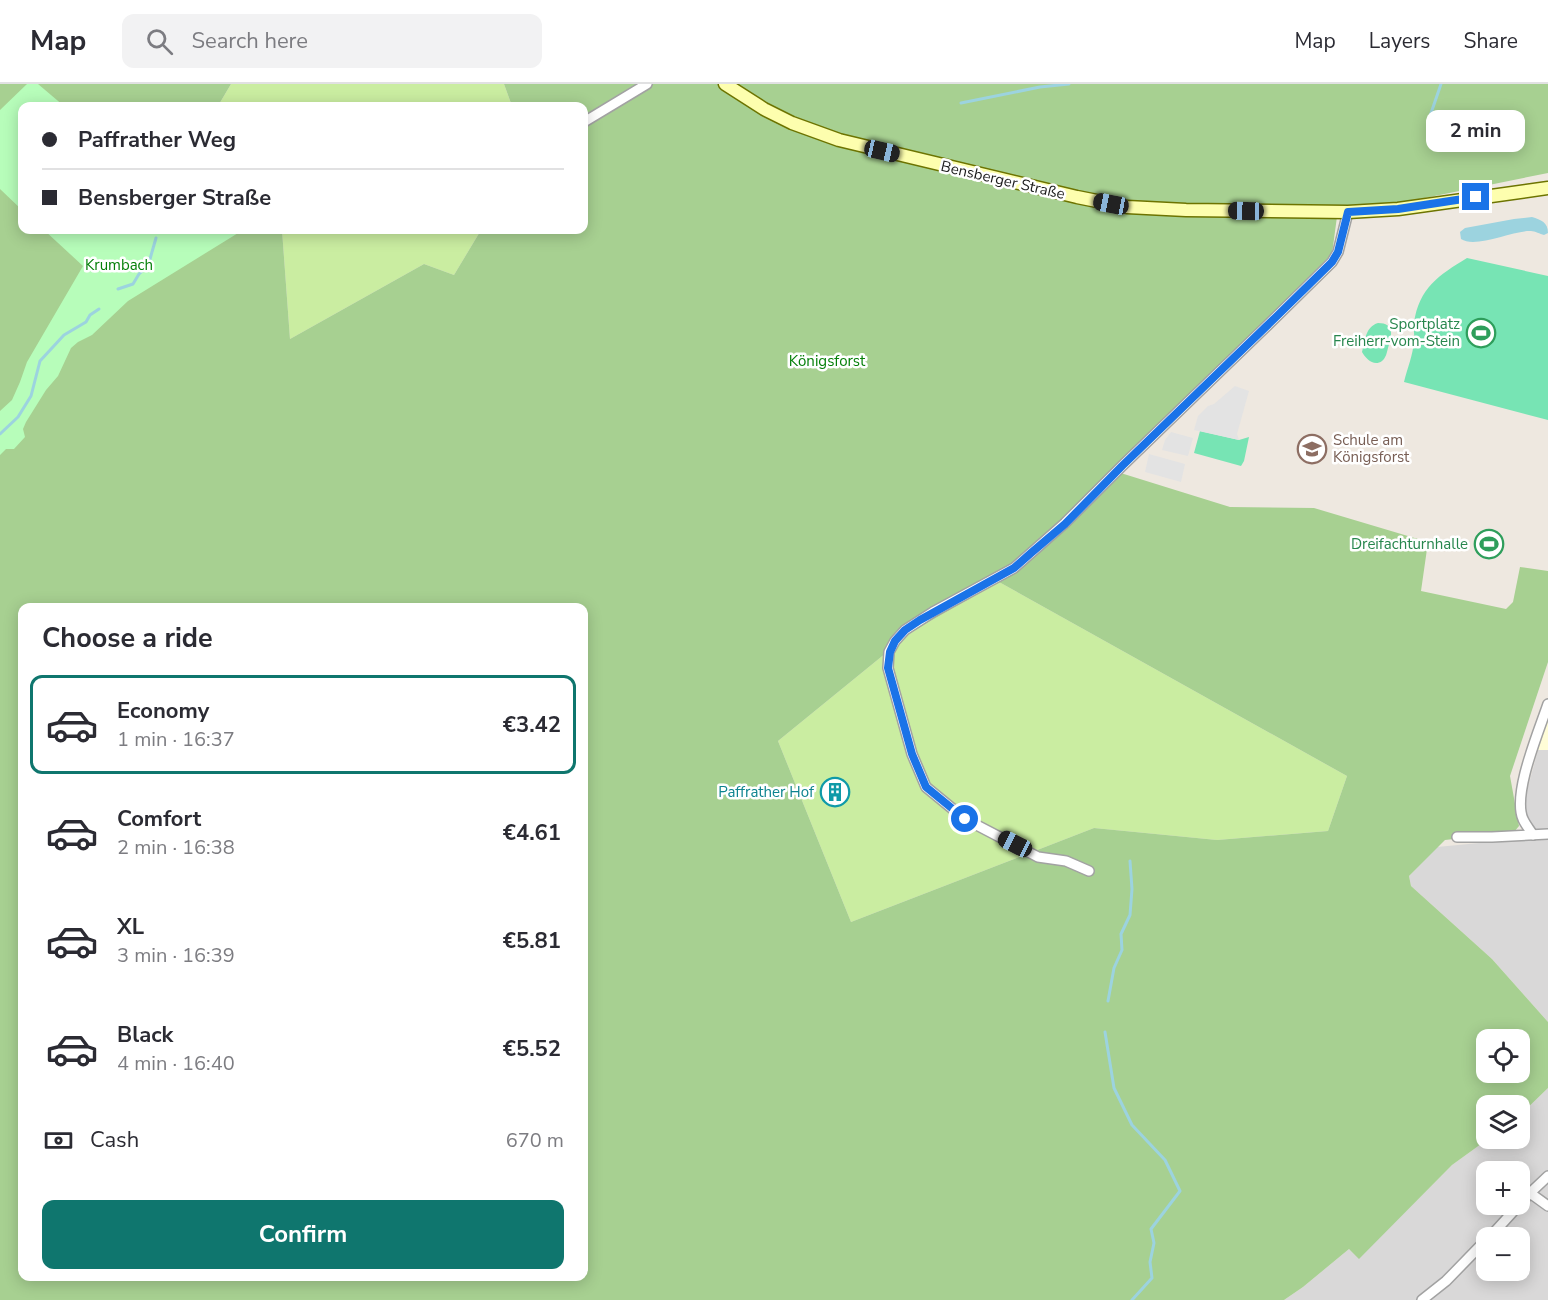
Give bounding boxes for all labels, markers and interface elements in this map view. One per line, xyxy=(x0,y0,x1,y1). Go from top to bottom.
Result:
search box xyxy=(122,14,542,68)
text: Map xyxy=(30,22,86,60)
icon: search xyxy=(143,25,176,58)
text: Search here xyxy=(191,26,308,56)
text: Map xyxy=(1294,27,1336,55)
text: Layers xyxy=(1369,27,1430,55)
text: Share xyxy=(1463,27,1518,55)
callout: 2 min xyxy=(1426,110,1526,152)
text: 2 min xyxy=(1450,117,1501,144)
text: Paffrather Weg xyxy=(78,125,236,155)
car xyxy=(862,138,902,164)
street label: Bensberger Straße xyxy=(939,156,1067,204)
text: Bensberger Straße xyxy=(78,183,271,213)
route end xyxy=(1462,183,1489,210)
car xyxy=(1092,192,1130,216)
car xyxy=(1228,202,1264,220)
park label: Krumbach xyxy=(85,255,153,275)
place label: Sportplatz Freiherr-vom-Stein xyxy=(1333,314,1460,351)
sports icon: Sportplatz Freiherr-vom-Stein xyxy=(1465,317,1497,349)
park label: Königsforst xyxy=(789,351,866,371)
place label: Schule am Königsforst xyxy=(1333,430,1410,467)
school or university icon: Schule am Königsforst xyxy=(1296,433,1328,465)
sports icon: Dreifachturnhalle xyxy=(1473,528,1505,560)
place label: Dreifachturnhalle xyxy=(1351,534,1468,554)
text: Choose a ride xyxy=(42,620,213,657)
text: Economy xyxy=(117,696,209,726)
icon: car xyxy=(45,698,99,752)
text: €3.42 xyxy=(503,710,561,740)
text: 1 min · 16:37 xyxy=(117,726,235,753)
building icon: Paffrather Hof xyxy=(819,776,851,808)
place label: Paffrather Hof xyxy=(718,782,815,802)
text: Comfort xyxy=(117,804,201,834)
route start xyxy=(951,805,978,832)
icon: car xyxy=(45,806,99,860)
text: €4.61 xyxy=(503,818,561,848)
car xyxy=(995,828,1035,860)
text: 2 min · 16:38 xyxy=(117,834,235,861)
text: XL xyxy=(117,912,144,942)
icon: car xyxy=(45,914,99,968)
text: €5.81 xyxy=(503,926,561,956)
text: 3 min · 16:39 xyxy=(117,942,235,969)
text: Black xyxy=(117,1020,173,1050)
icon: car xyxy=(45,1022,99,1076)
map controls xyxy=(1476,1029,1530,1281)
button: locate xyxy=(1476,1029,1530,1083)
text: €5.52 xyxy=(503,1034,561,1064)
text: 4 min · 16:40 xyxy=(117,1050,235,1077)
button: layers xyxy=(1476,1095,1530,1149)
icon: cash xyxy=(42,1124,75,1157)
text: Cash xyxy=(90,1125,139,1155)
text: 670 m xyxy=(506,1127,564,1154)
button: + xyxy=(1476,1161,1530,1215)
button: Confirm xyxy=(42,1200,564,1269)
button: − xyxy=(1476,1227,1530,1281)

